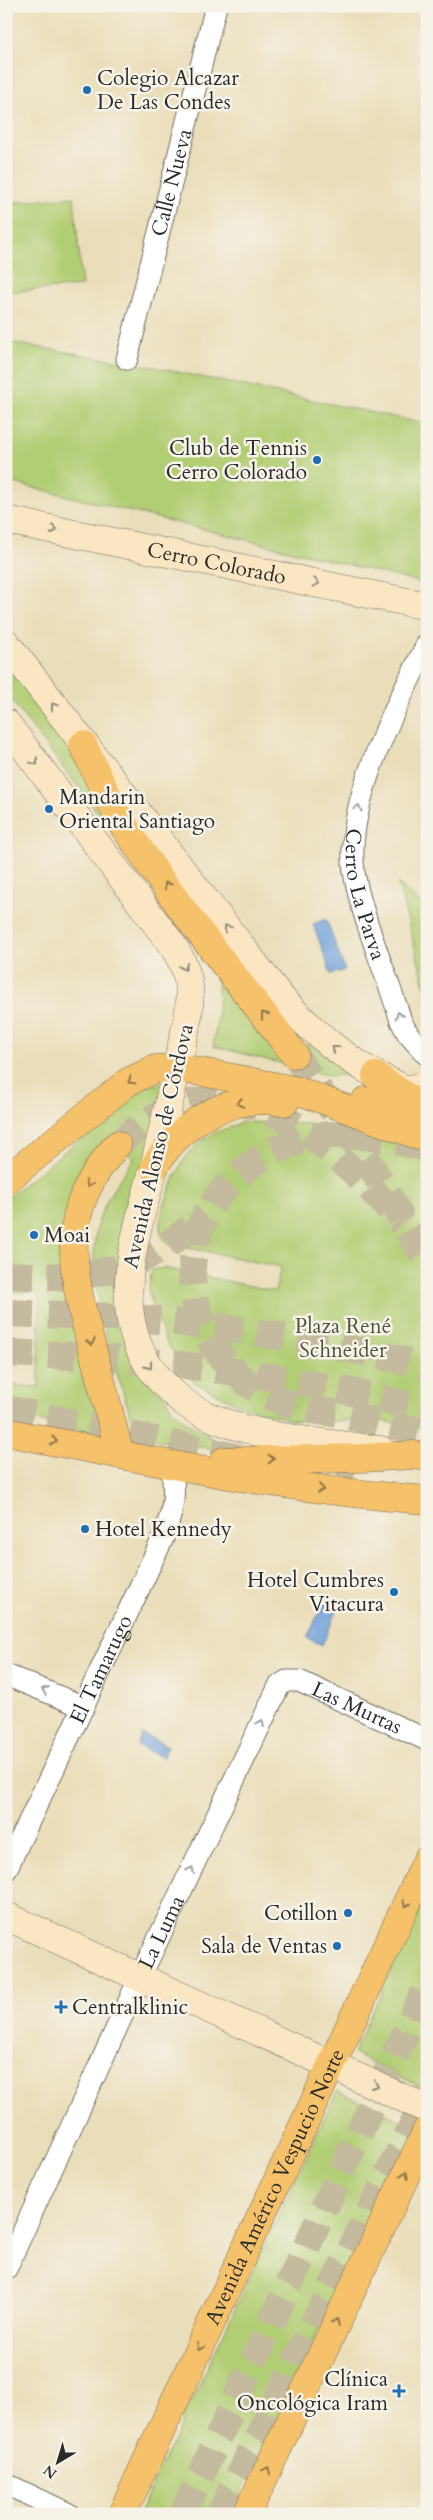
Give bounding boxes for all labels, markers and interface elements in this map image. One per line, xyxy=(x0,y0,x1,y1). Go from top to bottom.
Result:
place label: Colegio Alcazar De Las Condes xyxy=(97,64,239,117)
marker: Colegio Alcazar De Las Condes xyxy=(81,84,93,96)
street label: Calle Nueva xyxy=(145,126,199,239)
place label: Club de Tennis Cerro Colorado xyxy=(166,434,307,487)
marker: Club de Tennis Cerro Colorado xyxy=(311,454,323,466)
one-way arrow xyxy=(50,524,58,535)
street label: Cerro Colorado xyxy=(144,535,289,592)
one-way arrow xyxy=(312,578,321,588)
one-way arrow xyxy=(51,703,59,712)
one-way arrow xyxy=(30,756,38,765)
place label: Mandarin Oriental Santiago xyxy=(59,783,215,836)
marker: Mandarin Oriental Santiago xyxy=(43,803,55,815)
one-way arrow xyxy=(353,804,363,813)
street label: Cerro La Parva xyxy=(338,827,393,964)
one-way arrow xyxy=(164,882,172,891)
one-way arrow xyxy=(224,924,233,934)
one-way arrow xyxy=(177,962,188,971)
one-way arrow xyxy=(262,1012,270,1021)
one-way arrow xyxy=(395,1012,405,1020)
street label: Avenida Alonso de Córdova xyxy=(116,1021,201,1271)
one-way arrow xyxy=(332,1046,341,1054)
one-way arrow xyxy=(127,1075,137,1084)
one-way arrow xyxy=(236,1097,245,1108)
one-way arrow xyxy=(85,1179,95,1188)
place label: Moai xyxy=(44,1221,90,1250)
marker: Moai xyxy=(28,1229,40,1241)
park label: Plaza René Schneider xyxy=(295,1312,391,1365)
one-way arrow xyxy=(85,1337,95,1346)
one-way arrow xyxy=(143,1360,152,1370)
one-way arrow xyxy=(50,1436,58,1446)
one-way arrow xyxy=(267,1454,275,1465)
one-way arrow xyxy=(317,1484,325,1494)
place label: Hotel Kennedy xyxy=(95,1515,232,1544)
marker: Hotel Kennedy xyxy=(79,1523,91,1535)
place label: Hotel Cumbres Vitacura xyxy=(247,1566,384,1619)
marker: Hotel Cumbres Vitacura xyxy=(388,1586,400,1598)
street label: El Tamarugo xyxy=(63,1610,140,1729)
street label: Las Murtas xyxy=(307,1675,406,1741)
one-way arrow xyxy=(41,1686,50,1697)
one-way arrow xyxy=(254,1719,265,1728)
one-way arrow xyxy=(185,1866,195,1875)
street label: La Luma xyxy=(132,1891,192,1974)
place label: Cotillon xyxy=(264,1899,338,1928)
one-way arrow xyxy=(402,1899,412,1908)
marker: Cotillon xyxy=(342,1907,354,1919)
place label: Sala de Ventas xyxy=(201,1932,327,1961)
marker: Sala de Ventas xyxy=(331,1940,343,1952)
place label: Centralklinic xyxy=(72,1993,188,2022)
marker: Centralklinic xyxy=(54,2000,68,2014)
street label: Avenida Américo Vespucio Norte xyxy=(198,2044,352,2330)
one-way arrow xyxy=(370,2078,379,2089)
one-way arrow xyxy=(399,2171,409,2180)
one-way arrow xyxy=(330,2318,340,2327)
one-way arrow xyxy=(195,2342,206,2351)
place label: Clínica Oncológica Iram xyxy=(237,2365,388,2418)
marker: Clínica Oncológica Iram xyxy=(392,2384,406,2398)
north arrow xyxy=(32,2438,82,2488)
text: N xyxy=(40,2461,61,2483)
one-way arrow xyxy=(261,2466,271,2475)

